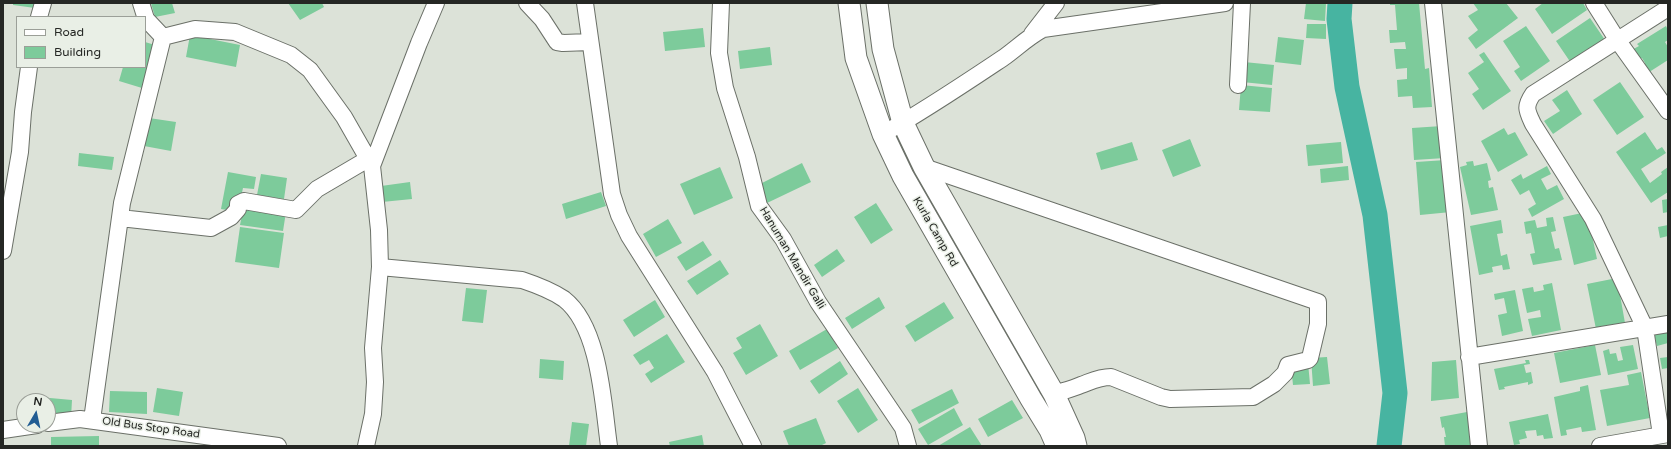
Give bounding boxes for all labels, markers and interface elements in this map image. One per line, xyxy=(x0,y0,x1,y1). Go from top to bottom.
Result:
legend xyxy=(16,16,146,68)
text: Road xyxy=(54,25,84,39)
text: Building xyxy=(54,45,101,59)
street label: Kurla Camp Rd xyxy=(910,195,960,269)
street label: Hanuman Mandir Galli xyxy=(756,205,828,311)
north arrow xyxy=(16,393,56,433)
text: N xyxy=(32,395,43,409)
street label: Old Bus Stop Road xyxy=(101,415,201,441)

